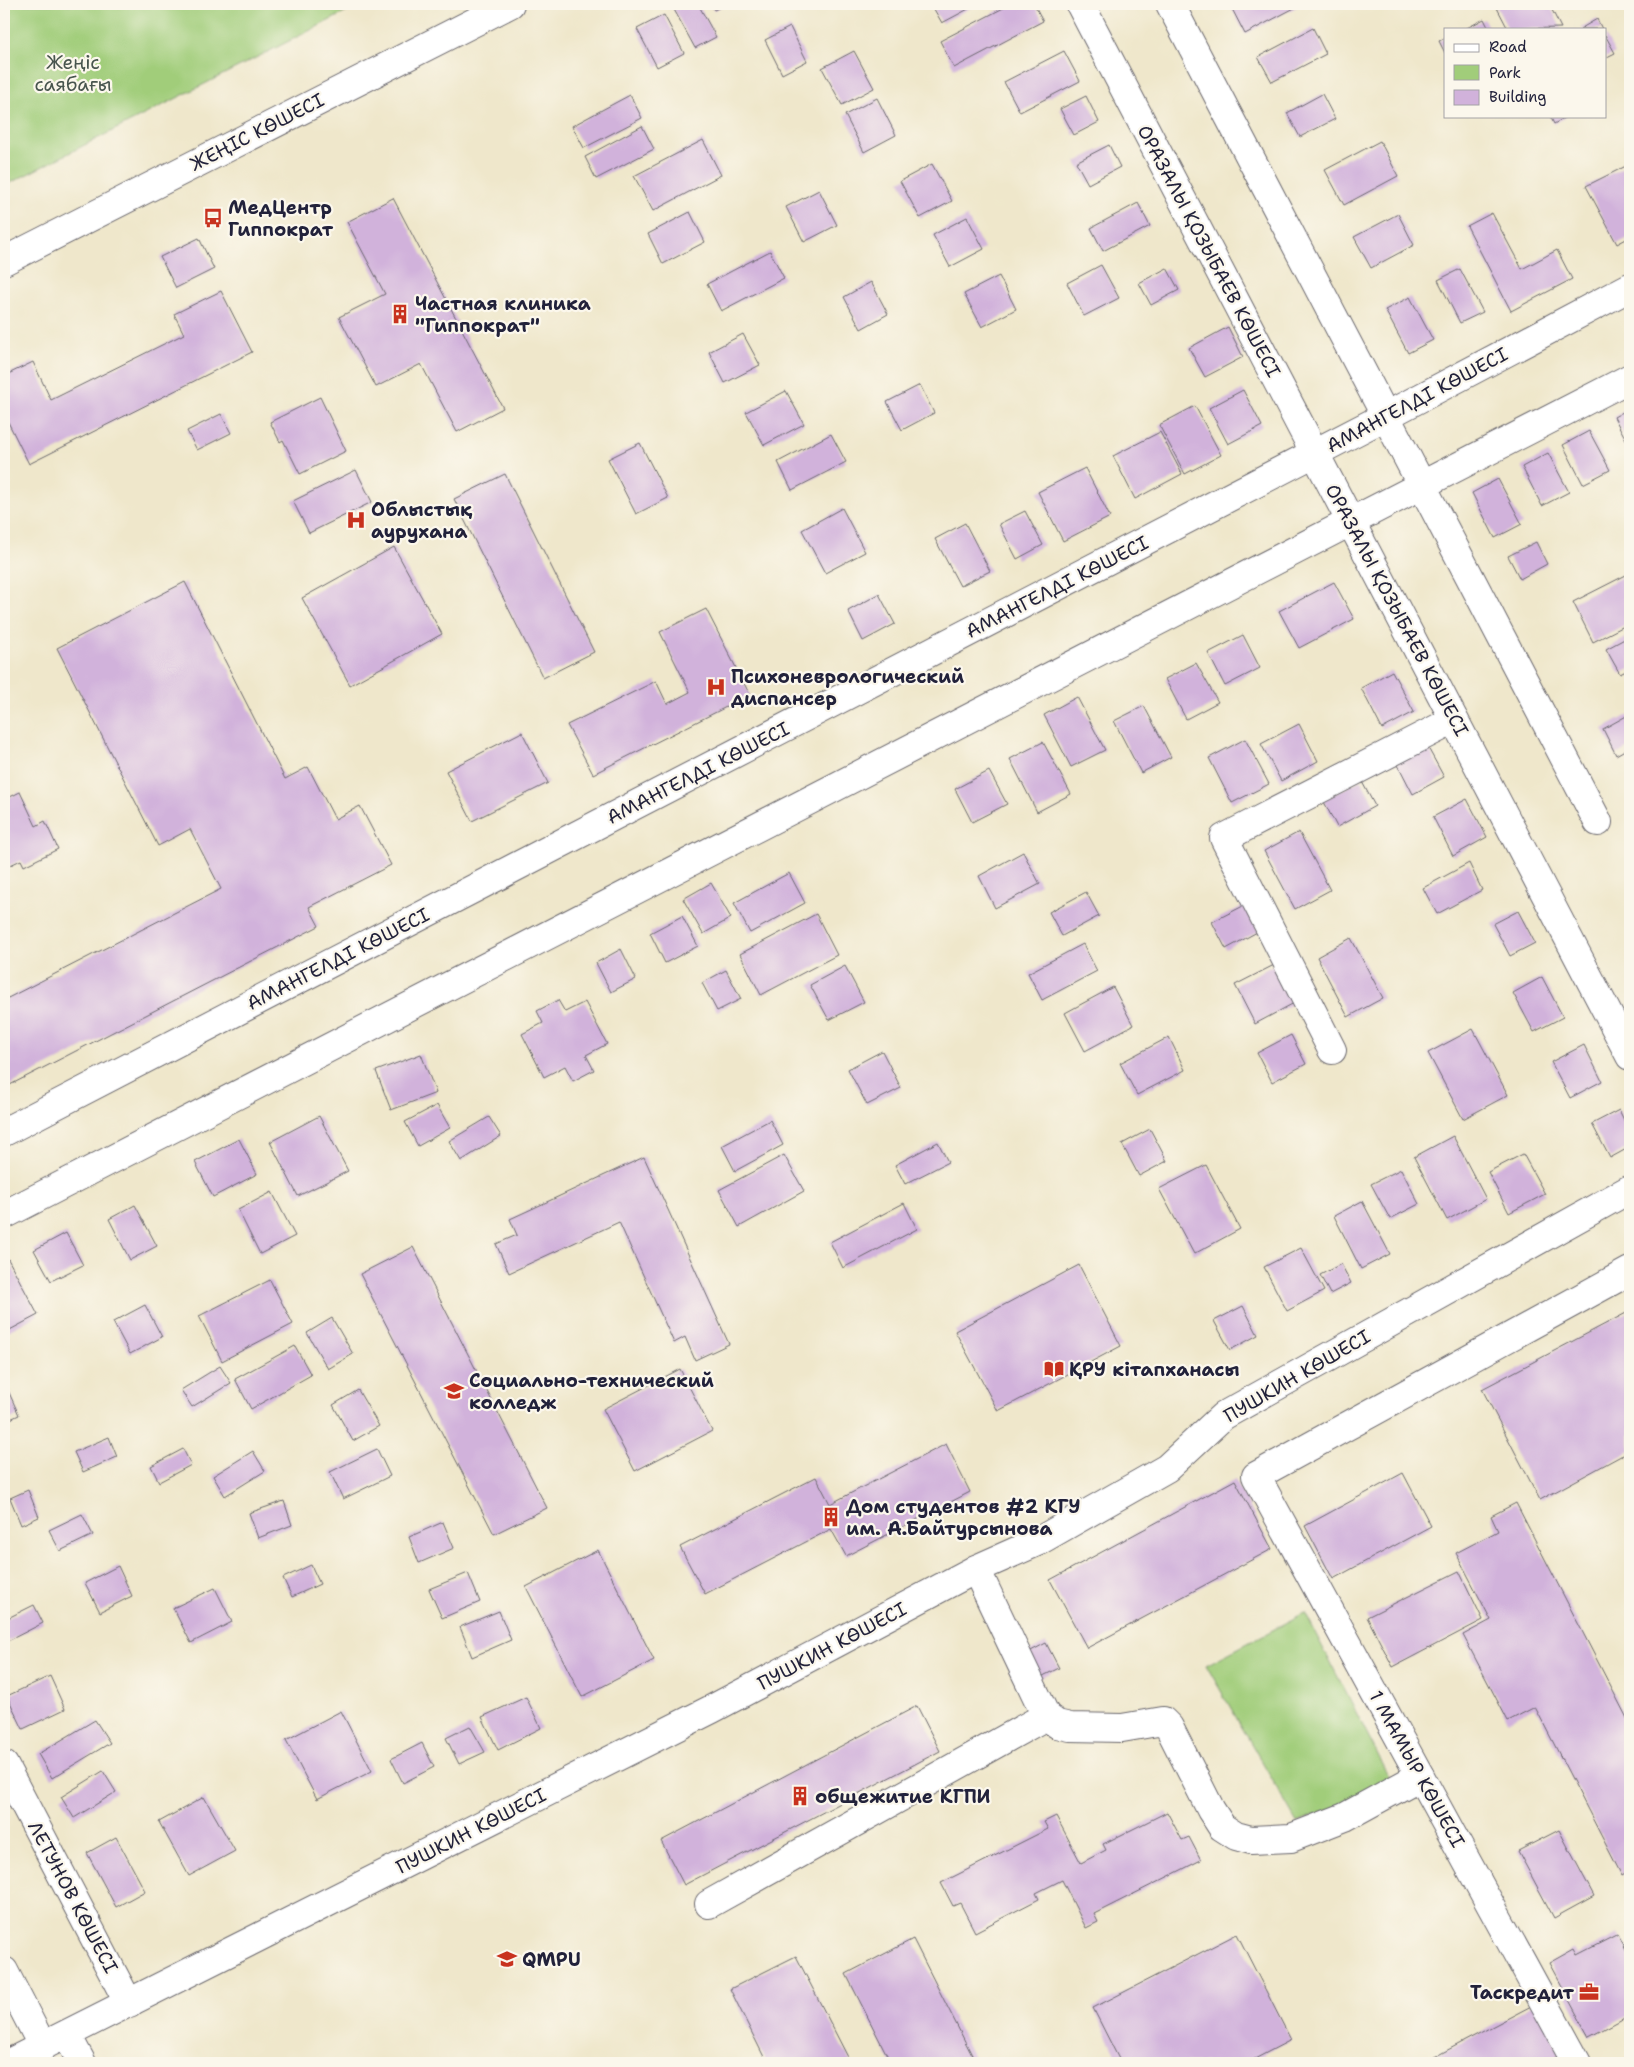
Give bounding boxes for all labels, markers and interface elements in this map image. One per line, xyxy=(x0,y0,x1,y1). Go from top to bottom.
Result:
legend xyxy=(1444,28,1606,118)
text: Road xyxy=(1489,37,1527,57)
park label: Жеңіс саябағы xyxy=(34,50,112,97)
text: Park xyxy=(1489,63,1521,83)
street label: ЖЕҢІС КӨШЕСІ xyxy=(186,87,328,177)
text: Building xyxy=(1489,87,1546,107)
street label: ОРАЗАЛЫ ҚОЗЫБАЕВ КӨШЕСІ xyxy=(1132,121,1286,381)
place label: МедЦентр Гиппократ xyxy=(228,195,334,242)
bus stop icon: МедЦентр Гиппократ xyxy=(202,207,224,229)
place label: Частная клиника "Гиппократ" xyxy=(415,291,591,338)
building icon: Частная клиника "Гиппократ" xyxy=(389,303,411,325)
street label: АМАНГЕЛДІ КӨШЕСІ xyxy=(1322,342,1512,458)
street label: ОРАЗАЛЫ ҚОЗЫБАЕВ КӨШЕСІ xyxy=(1320,480,1474,740)
place label: Облыстық аурухана xyxy=(371,497,473,544)
hospital icon: Облыстық аурухана xyxy=(345,509,367,531)
street label: АМАНГЕЛДІ КӨШЕСІ xyxy=(961,530,1153,644)
place label: Психоневрологический диспансер xyxy=(731,664,964,711)
hospital icon: Психоневрологический диспансер xyxy=(705,676,727,698)
street label: АМАНГЕЛДІ КӨШЕСІ xyxy=(602,716,794,830)
street label: АМАНГЕЛДІ КӨШЕСІ xyxy=(242,902,434,1016)
street label: ПУШКИН КӨШЕСІ xyxy=(1219,1324,1375,1428)
place label: ҚРУ кітапханасы xyxy=(1069,1357,1239,1382)
library icon: ҚРУ кітапханасы xyxy=(1043,1358,1065,1380)
place label: Социально-технический колледж xyxy=(469,1368,714,1415)
school or university icon: Социально-технический колледж xyxy=(443,1380,465,1402)
place label: Дом студентов #2 КГУ им. А.Байтурсынова xyxy=(846,1494,1080,1541)
building icon: Дом студентов #2 КГУ им. А.Байтурсынова xyxy=(820,1506,842,1528)
street label: ПУШКИН КӨШЕСІ xyxy=(753,1596,911,1696)
street label: 1 МАМЫР КӨШЕСІ xyxy=(1363,1686,1471,1852)
street label: ПУШКИН КӨШЕСІ xyxy=(392,1782,550,1880)
place label: общежитие КГПИ xyxy=(815,1784,990,1809)
building icon: общежитие КГПИ xyxy=(789,1785,811,1807)
street label: ЛЕТУНОВ КӨШЕСІ xyxy=(22,1817,124,1977)
place label: QMPU xyxy=(522,1947,581,1972)
school or university icon: QMPU xyxy=(496,1948,518,1970)
place label: Таскредит xyxy=(1470,1980,1575,2005)
office icon: Таскредит xyxy=(1578,1981,1600,2003)

